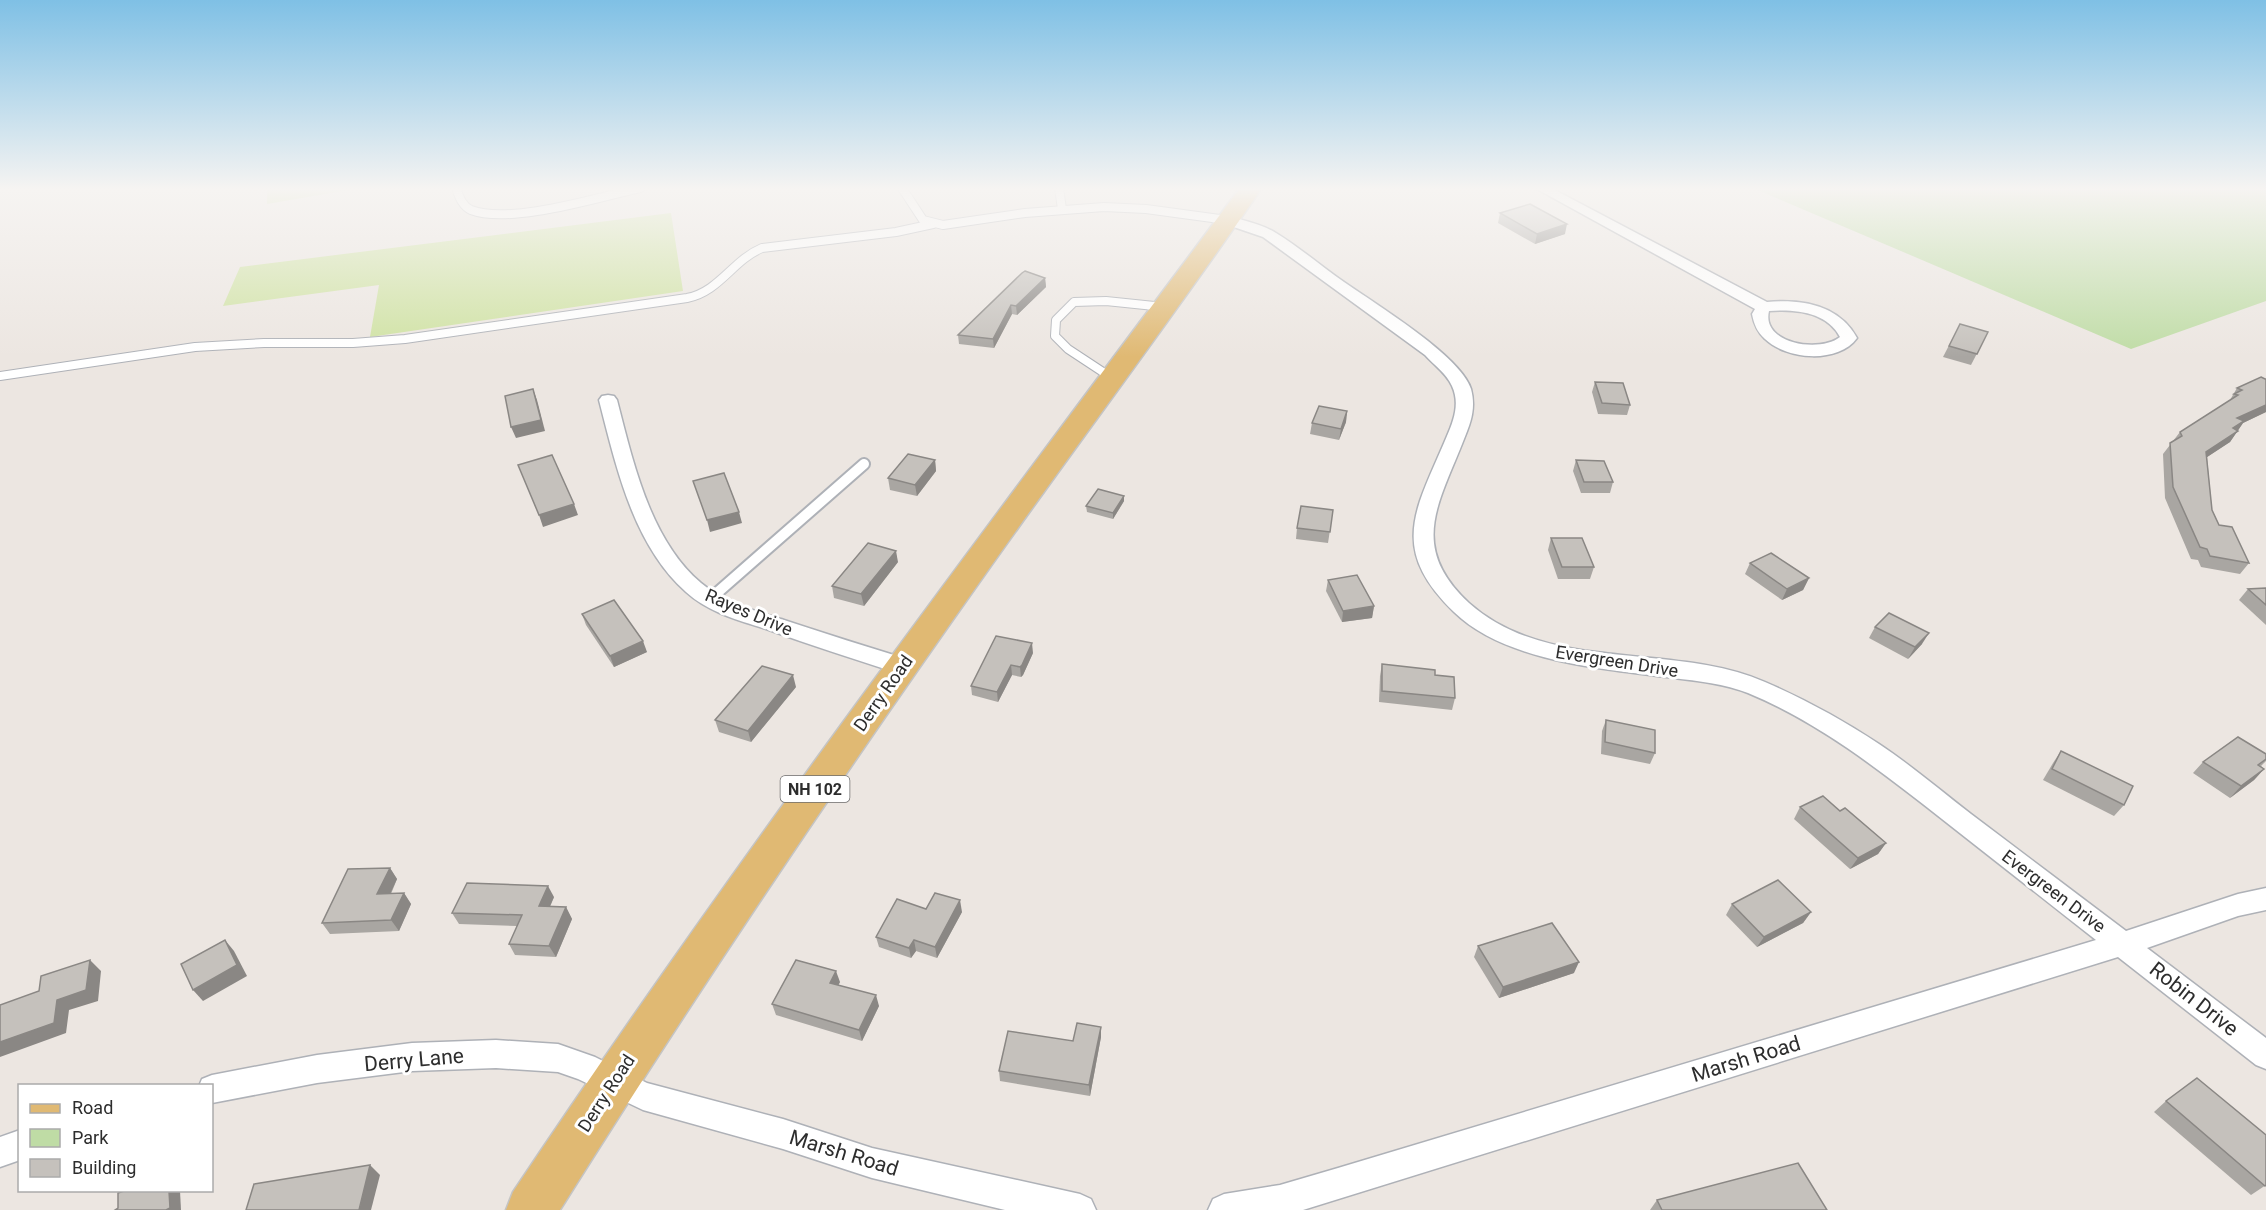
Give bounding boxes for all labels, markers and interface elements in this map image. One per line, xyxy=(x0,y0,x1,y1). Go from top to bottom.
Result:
street label: Rayes Drive xyxy=(702,584,796,640)
street label: Evergreen Drive xyxy=(1554,641,1680,681)
street label: Derry Road xyxy=(849,651,917,735)
road number: NH 102 xyxy=(780,776,850,802)
street label: Evergreen Drive xyxy=(1998,845,2110,937)
street label: Robin Drive xyxy=(2145,957,2243,1041)
street label: Marsh Road xyxy=(1689,1031,1803,1087)
street label: Derry Lane xyxy=(363,1044,465,1076)
street label: Derry Road xyxy=(573,1050,639,1136)
legend xyxy=(18,1084,213,1192)
text: Road xyxy=(72,1097,113,1118)
street label: Marsh Road xyxy=(787,1125,901,1181)
text: Park xyxy=(72,1127,109,1148)
text: Building xyxy=(72,1157,136,1178)

